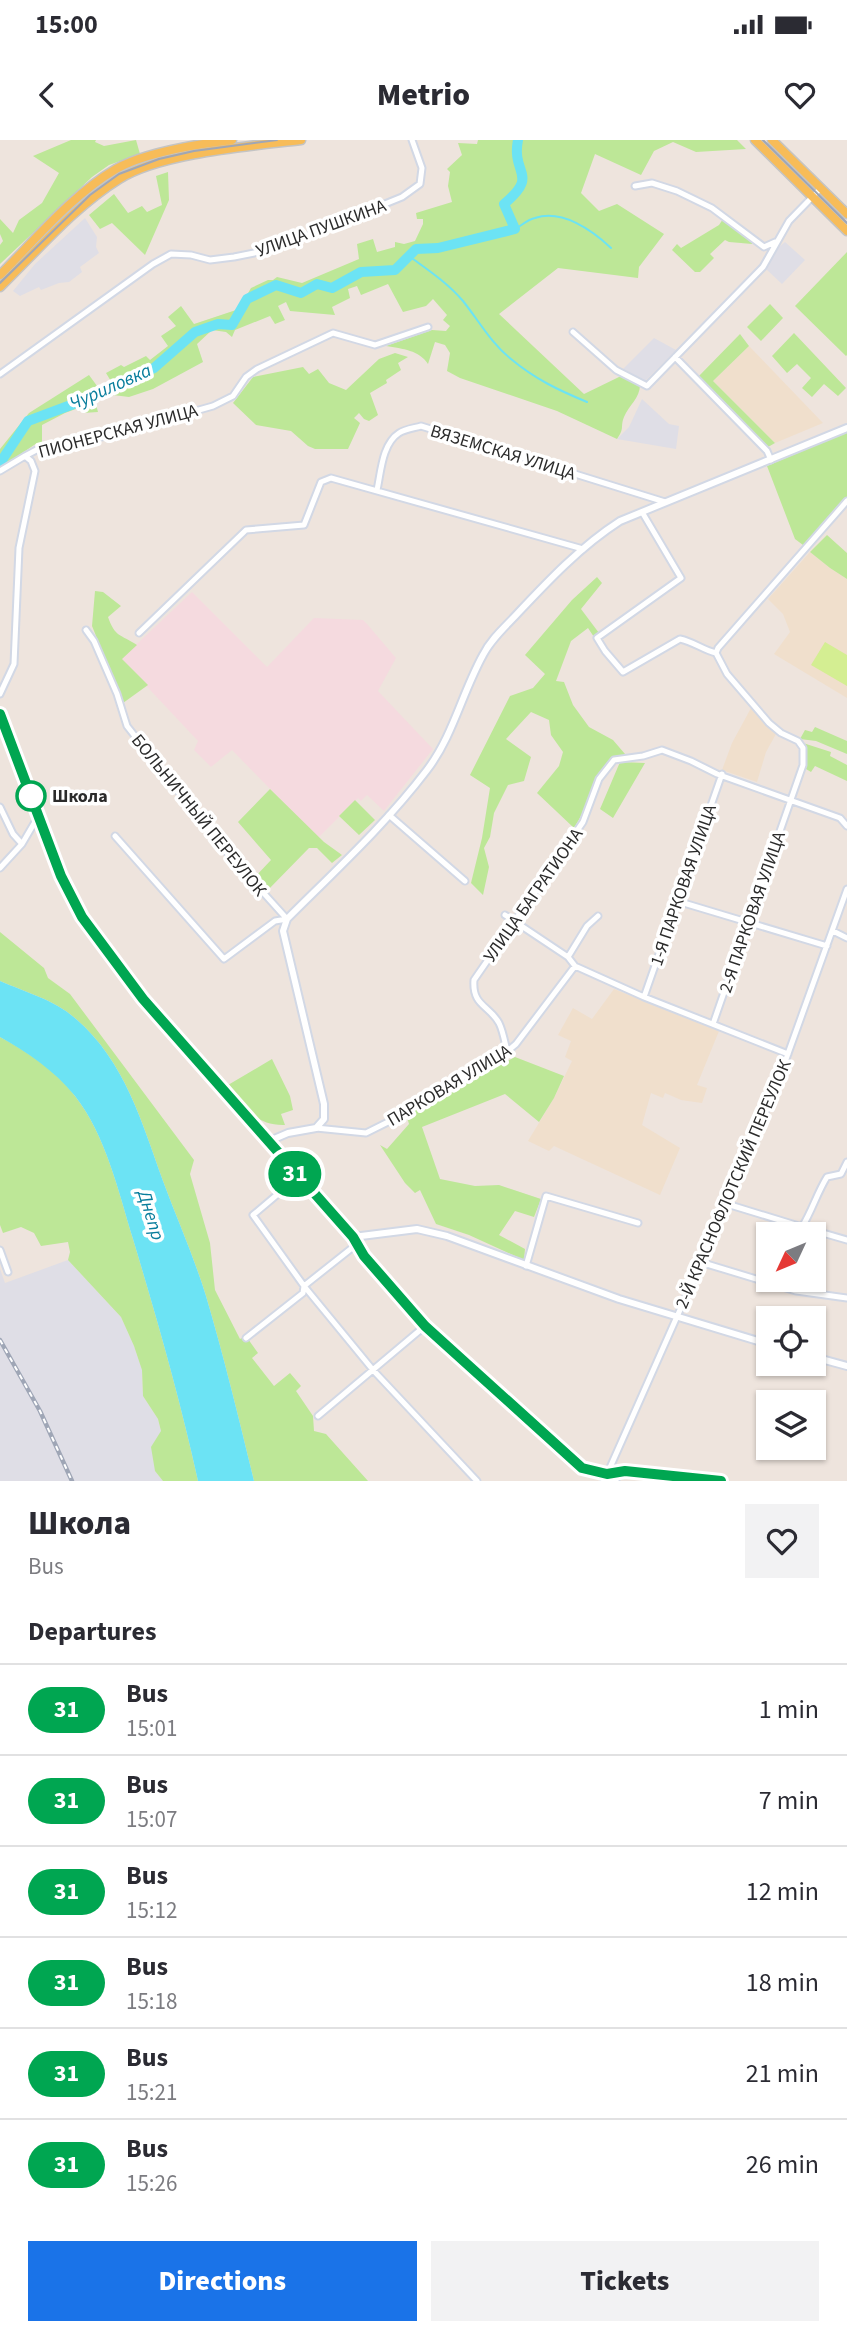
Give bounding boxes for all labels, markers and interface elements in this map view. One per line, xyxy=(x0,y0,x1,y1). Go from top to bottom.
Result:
text: 15:00 xyxy=(35,6,98,43)
text: Metrio xyxy=(377,72,470,118)
icon: back xyxy=(28,76,66,114)
icon: heart xyxy=(781,76,819,114)
street label: УЛИЦА ПУШКИНА xyxy=(253,193,390,264)
water label: Чуриловка xyxy=(65,357,156,417)
street label: ПИОНЕРСКАЯ УЛИЦА xyxy=(36,398,201,465)
street label: ВЯЗЕМСКАЯ УЛИЦА xyxy=(427,418,579,487)
street label: БОЛЬНИЧНЫЙ ПЕРЕУЛОК xyxy=(125,729,272,902)
marker: Школа xyxy=(16,781,46,811)
place label: Школа xyxy=(52,784,108,809)
street label: 1-Я ПАРКОВАЯ УЛИЦА xyxy=(644,801,723,969)
street label: УЛИЦА БАГРАТИОНА xyxy=(478,823,589,967)
street label: 2-Я ПАРКОВАЯ УЛИЦА xyxy=(713,828,792,996)
street label: ПАРКОВАЯ УЛИЦА xyxy=(382,1038,516,1132)
street label: 2-Й КРАСНОФЛОТСКИЙ ПЕРЕУЛОК xyxy=(670,1055,798,1313)
line badge: 31 xyxy=(264,1151,326,1197)
text: 31 xyxy=(282,1156,308,1191)
water label: Днепр xyxy=(130,1186,171,1244)
north arrow xyxy=(756,1222,826,1292)
map controls xyxy=(756,1222,826,1460)
button: locate xyxy=(756,1306,826,1376)
button: layers xyxy=(756,1390,826,1460)
text: Школа xyxy=(28,1500,131,1547)
button: heart xyxy=(745,1504,819,1578)
text: Bus xyxy=(28,1550,64,1583)
text: Departures xyxy=(28,1613,156,1650)
text: Bus xyxy=(126,1675,168,1712)
text: 1 min xyxy=(759,1691,819,1728)
text: 31 xyxy=(54,1692,79,1727)
text: 15:01 xyxy=(126,1712,177,1745)
text: Bus xyxy=(126,1766,168,1803)
text: 7 min xyxy=(759,1782,819,1819)
text: 31 xyxy=(54,1783,79,1818)
text: 15:07 xyxy=(126,1803,177,1836)
text: Bus xyxy=(126,1857,168,1894)
text: 12 min xyxy=(746,1873,819,1910)
text: 31 xyxy=(54,1874,79,1909)
text: 15:12 xyxy=(126,1894,177,1927)
text: Bus xyxy=(126,1948,168,1985)
text: 18 min xyxy=(746,1964,819,2001)
text: 31 xyxy=(54,1965,79,2000)
text: 15:18 xyxy=(126,1985,177,2018)
text: Bus xyxy=(126,2039,168,2076)
text: 21 min xyxy=(746,2055,819,2092)
text: 31 xyxy=(54,2056,79,2091)
text: 15:21 xyxy=(126,2076,177,2109)
text: Bus xyxy=(126,2130,168,2167)
text: 26 min xyxy=(746,2146,819,2183)
text: 31 xyxy=(54,2147,79,2182)
text: 15:26 xyxy=(126,2167,177,2200)
button: Directions xyxy=(28,2241,417,2321)
button: Tickets xyxy=(431,2241,819,2321)

